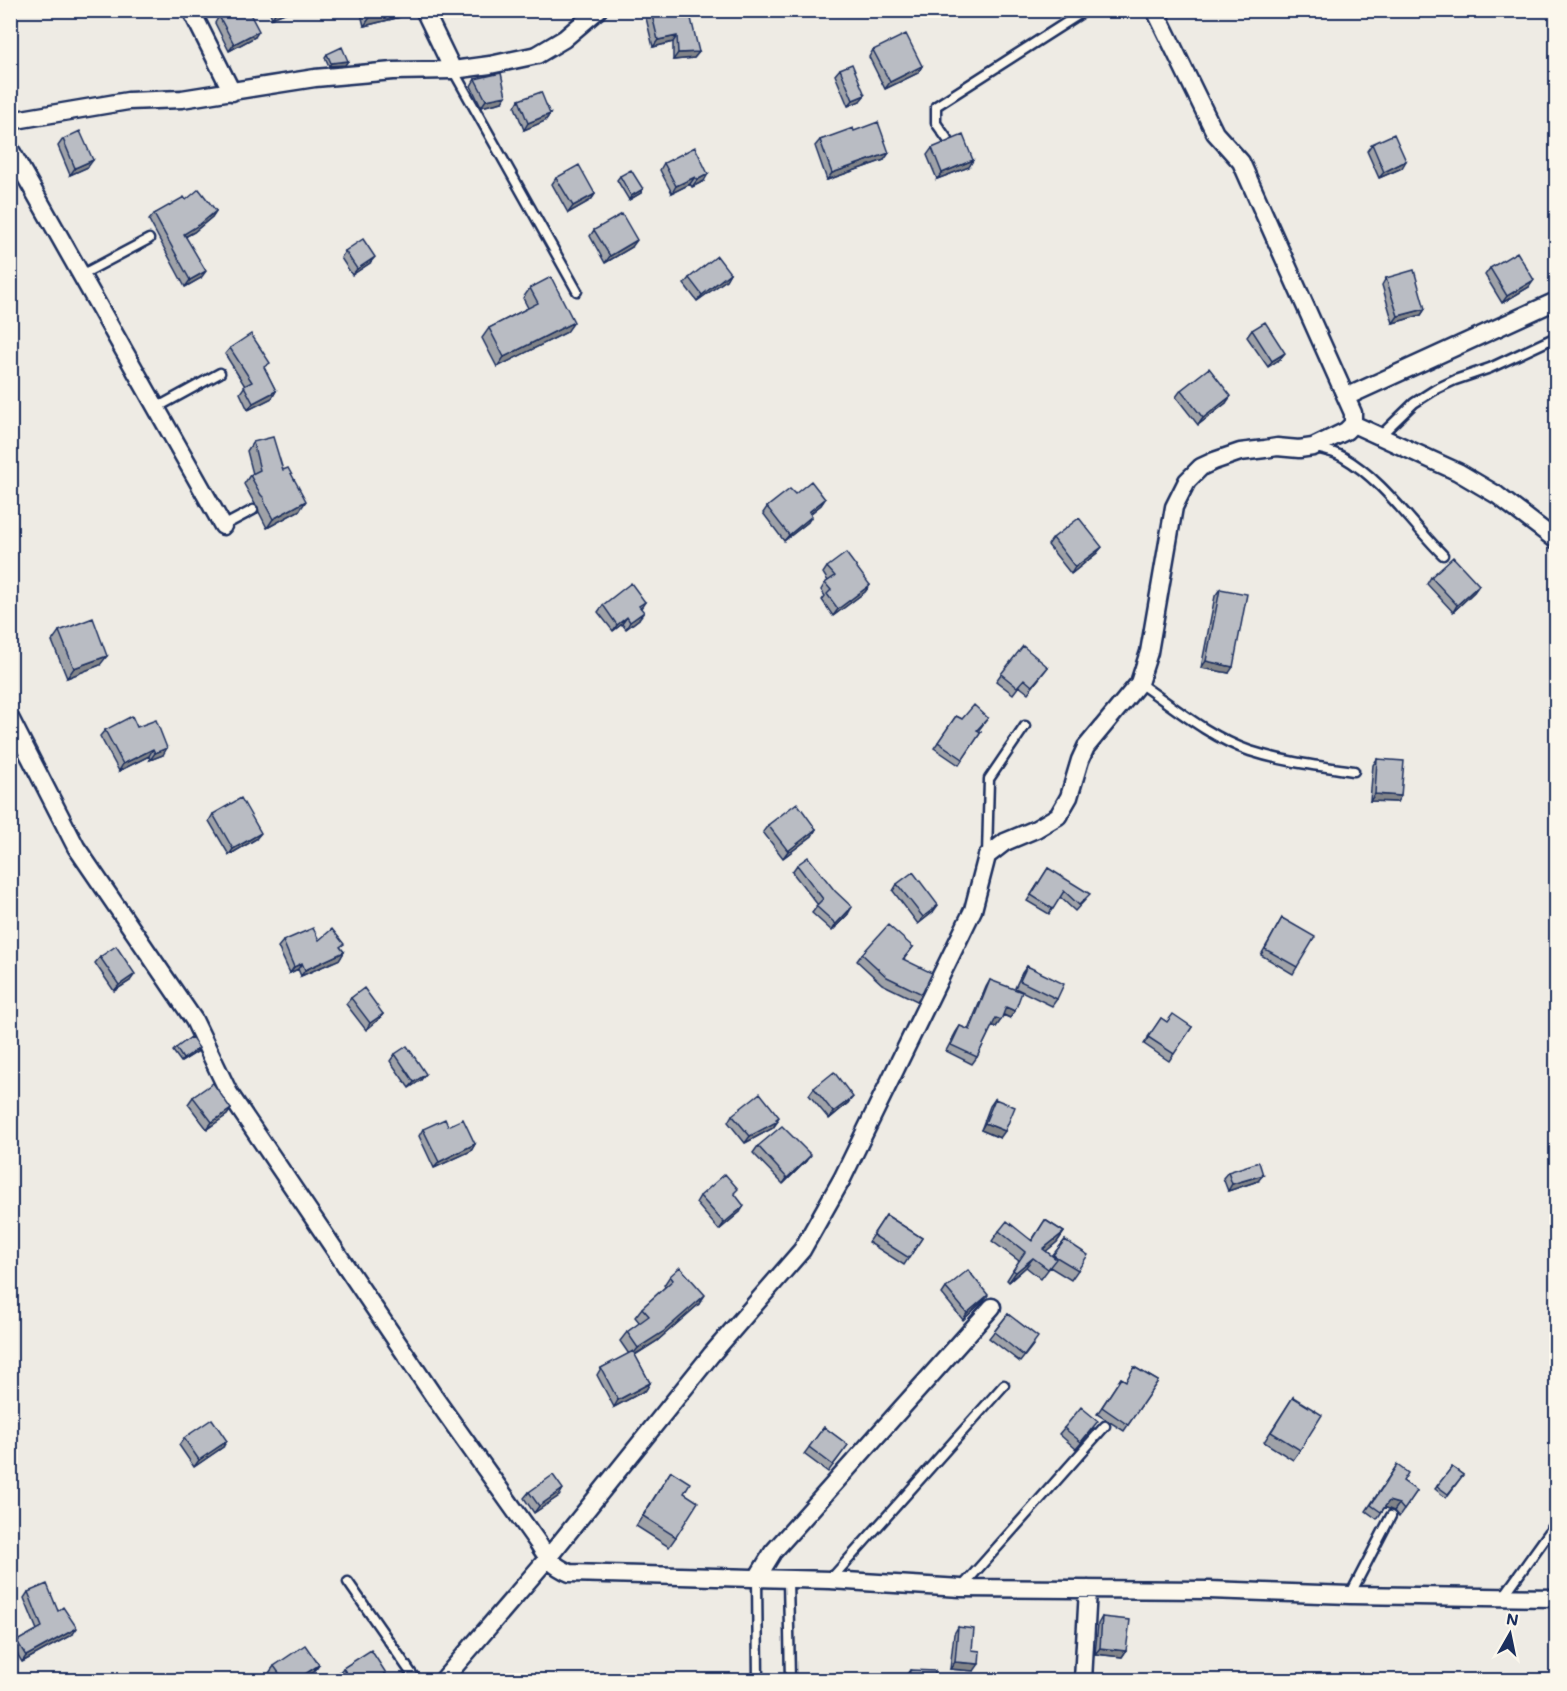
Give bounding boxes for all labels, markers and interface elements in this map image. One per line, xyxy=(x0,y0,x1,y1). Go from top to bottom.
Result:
north arrow xyxy=(1480,1604,1540,1664)
text: N xyxy=(1505,1607,1520,1630)

